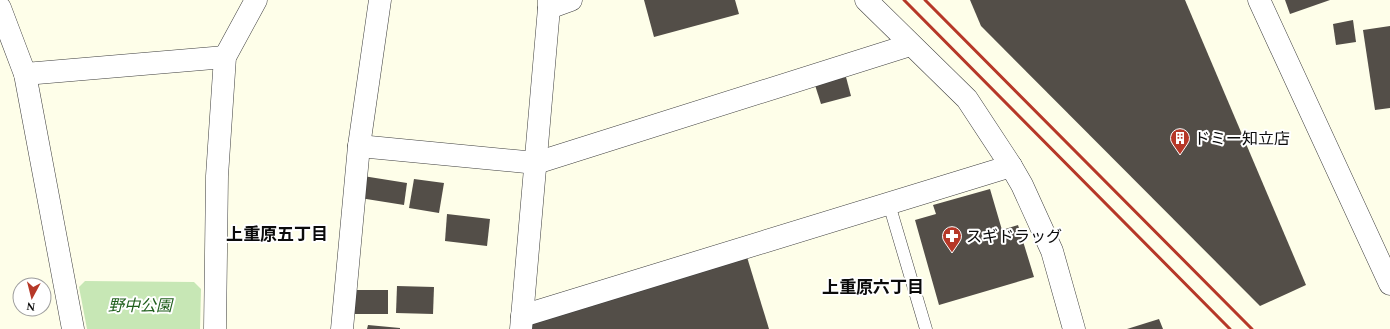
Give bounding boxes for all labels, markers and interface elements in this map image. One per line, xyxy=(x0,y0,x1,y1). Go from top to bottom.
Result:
building icon: ドミー知立店 xyxy=(1169,127,1191,155)
place label: ドミー知立店 xyxy=(1194,127,1290,151)
district label: 上重原五丁目 xyxy=(226,222,328,248)
pharmacy icon: スギドラッグ xyxy=(941,225,963,253)
place label: スギドラッグ xyxy=(966,225,1062,249)
district label: 上重原六丁目 xyxy=(822,275,924,301)
north arrow xyxy=(12,277,52,317)
park label: 野中公園 xyxy=(108,294,174,318)
text: N xyxy=(25,297,36,315)

